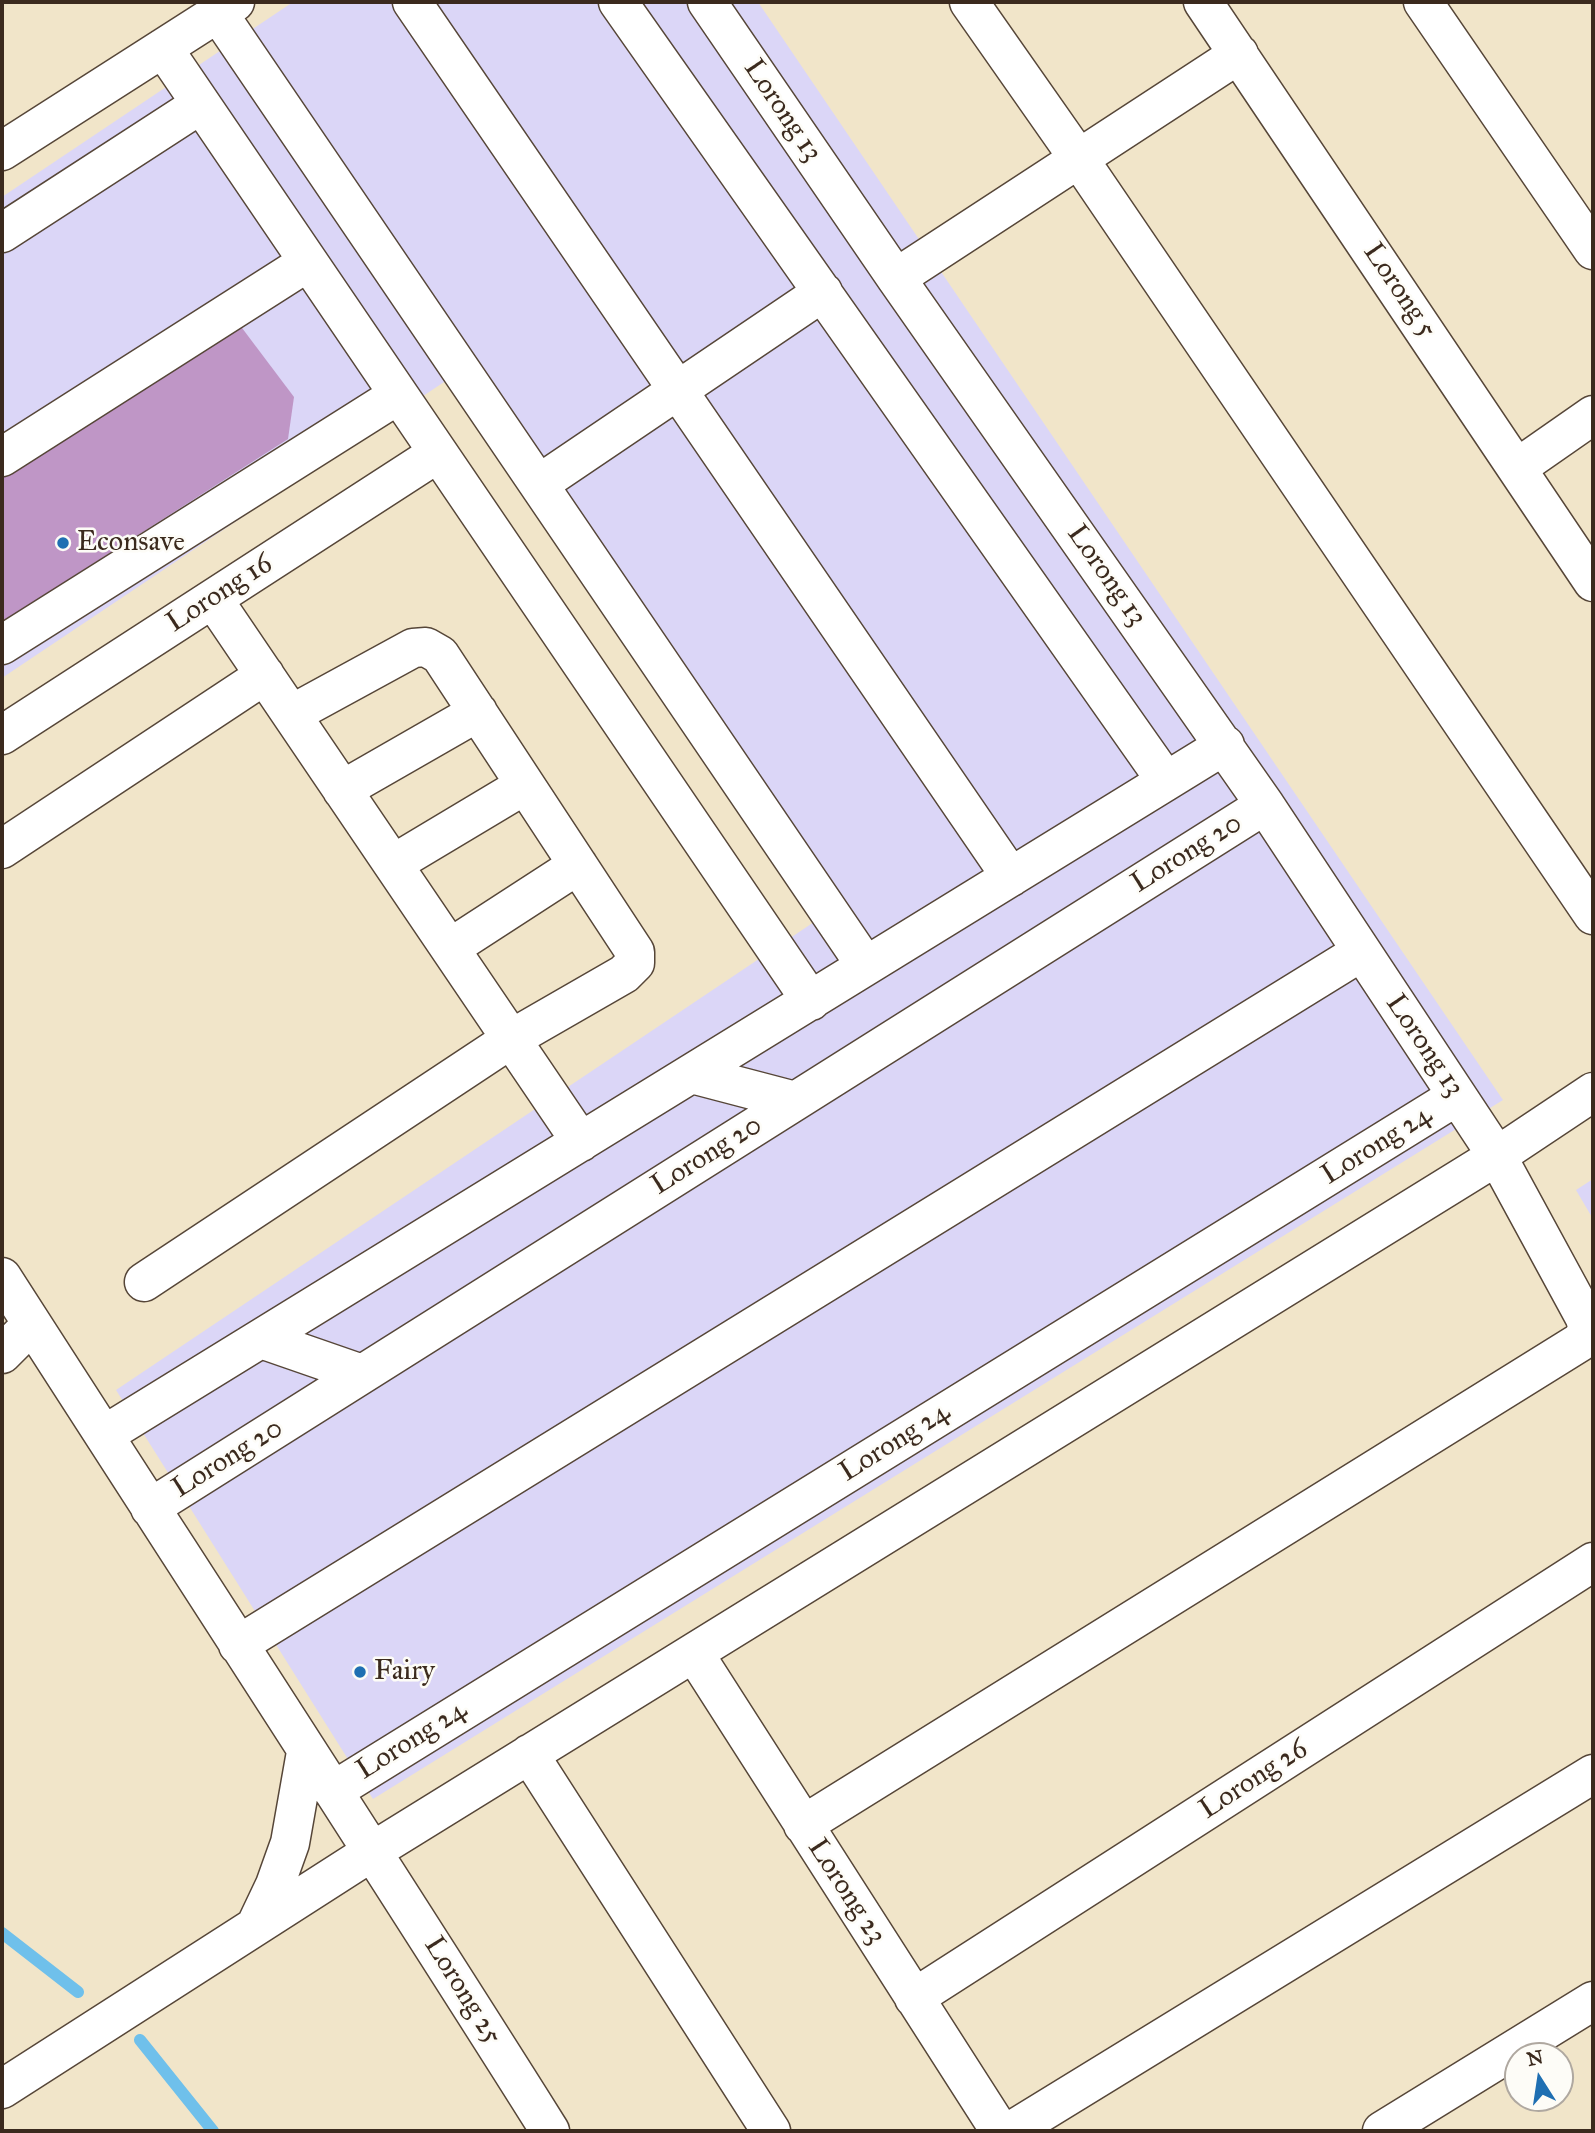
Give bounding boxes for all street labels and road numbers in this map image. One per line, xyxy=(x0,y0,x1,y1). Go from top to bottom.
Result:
street label: Lorong 13 xyxy=(736,53,828,169)
street label: Lorong 5 xyxy=(1355,237,1443,345)
street label: Lorong 13 xyxy=(1059,519,1153,633)
street label: Lorong 16 xyxy=(161,547,279,641)
street label: Lorong 20 xyxy=(1126,807,1248,901)
street label: Lorong 13 xyxy=(1378,988,1470,1104)
street label: Lorong 24 xyxy=(1316,1099,1438,1193)
street label: Lorong 20 xyxy=(646,1109,768,1203)
street label: Lorong 24 xyxy=(834,1396,956,1490)
street label: Lorong 20 xyxy=(167,1412,289,1506)
street label: Lorong 24 xyxy=(351,1694,473,1788)
street label: Lorong 26 xyxy=(1194,1733,1314,1827)
street label: Lorong 23 xyxy=(800,1833,892,1951)
street label: Lorong 25 xyxy=(416,1931,508,2051)

